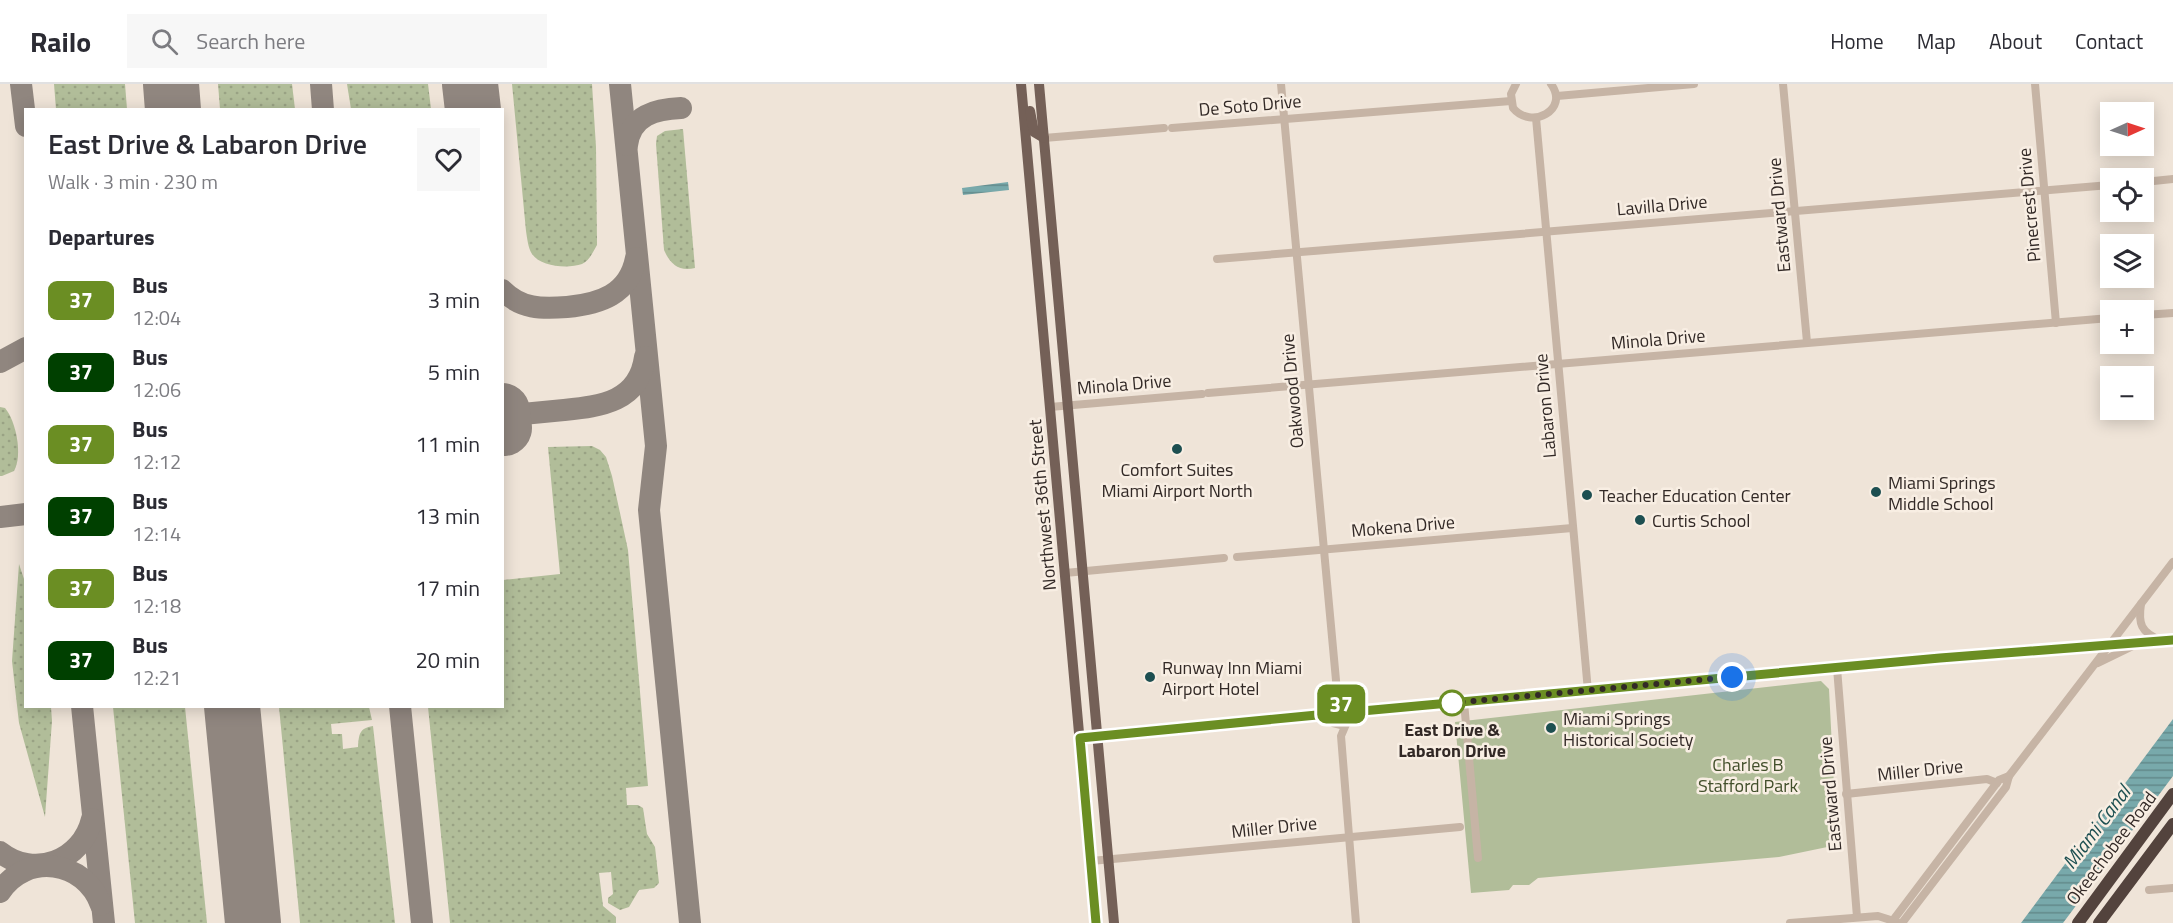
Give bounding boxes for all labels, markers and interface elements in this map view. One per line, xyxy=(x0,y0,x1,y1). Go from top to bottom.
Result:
search box xyxy=(127,14,547,68)
text: Railo xyxy=(30,20,91,63)
text: Search here xyxy=(196,24,305,58)
icon: search xyxy=(148,25,181,58)
text: Home xyxy=(1830,25,1884,57)
text: Map xyxy=(1917,25,1956,57)
text: About xyxy=(1989,25,2042,57)
text: Contact xyxy=(2075,25,2143,57)
street label: De Soto Drive xyxy=(1198,87,1302,123)
north arrow xyxy=(2100,102,2154,156)
map controls xyxy=(2100,102,2154,420)
text: East Drive & Labaron Drive xyxy=(48,122,367,165)
button: heart xyxy=(417,128,480,191)
street label: Pinecrest Drive xyxy=(2011,147,2047,263)
street label: Eastward Drive xyxy=(1761,156,1797,274)
text: Walk · 3 min · 230 m xyxy=(48,166,218,197)
button: locate xyxy=(2100,168,2154,222)
street label: Lavilla Drive xyxy=(1616,188,1708,222)
text: Departures xyxy=(48,220,155,254)
button: layers xyxy=(2100,234,2154,288)
text: Bus xyxy=(132,268,168,302)
text: 3 min xyxy=(428,283,480,317)
text: 37 xyxy=(69,284,93,316)
button: + xyxy=(2100,300,2154,354)
text: 12:04 xyxy=(132,302,181,333)
street label: Minola Drive xyxy=(1610,321,1706,357)
street label: Oakwood Drive xyxy=(1274,333,1310,449)
text: Bus xyxy=(132,340,168,374)
street label: Labaron Drive xyxy=(1527,353,1563,459)
text: 5 min xyxy=(428,355,480,389)
text: 37 xyxy=(69,356,93,388)
street label: Minola Drive xyxy=(1076,366,1172,402)
button: − xyxy=(2100,366,2154,420)
text: 12:06 xyxy=(132,374,181,405)
text: Bus xyxy=(132,412,168,446)
street label: Northwest 36th Street xyxy=(1021,418,1063,592)
text: 11 min xyxy=(415,427,480,461)
text: 37 xyxy=(69,428,93,460)
marker: Comfort Suites Miami Airport North xyxy=(1170,442,1184,456)
text: 12:12 xyxy=(132,446,181,477)
place label: Comfort Suites Miami Airport North xyxy=(1101,456,1253,504)
place label: Miami Springs Middle School xyxy=(1888,469,1996,517)
place label: Teacher Education Center xyxy=(1599,482,1791,509)
text: Bus xyxy=(132,484,168,518)
marker: Miami Springs Middle School xyxy=(1869,485,1883,499)
marker: Teacher Education Center xyxy=(1580,488,1594,502)
text: 13 min xyxy=(415,499,480,533)
text: 37 xyxy=(69,500,93,532)
place label: Curtis School xyxy=(1652,507,1750,534)
street label: Mokena Drive xyxy=(1350,508,1456,544)
marker: Curtis School xyxy=(1633,513,1647,527)
text: 12:14 xyxy=(132,518,181,549)
text: Bus xyxy=(132,556,168,590)
text: 17 min xyxy=(415,571,480,605)
text: 37 xyxy=(69,572,93,604)
text: 12:18 xyxy=(132,590,181,621)
text: Bus xyxy=(132,628,168,662)
text: 20 min xyxy=(415,643,480,677)
text: 37 xyxy=(69,644,93,676)
place label: Runway Inn Miami Airport Hotel xyxy=(1162,654,1302,702)
text: 12:21 xyxy=(132,662,181,693)
your location xyxy=(1717,662,1747,692)
marker: Runway Inn Miami Airport Hotel xyxy=(1143,670,1157,684)
line badge: 37 xyxy=(1314,684,1368,724)
text: 37 xyxy=(1329,688,1353,720)
marker: East Drive & Labaron Drive xyxy=(1439,690,1465,716)
place label: Miami Springs Historical Society xyxy=(1563,705,1694,753)
place label: East Drive & Labaron Drive xyxy=(1398,716,1506,764)
marker: Miami Springs Historical Society xyxy=(1544,721,1558,735)
street label: Eastward Drive xyxy=(1812,735,1848,853)
park label: Charles B Stafford Park xyxy=(1698,751,1798,799)
street label: Miller Drive xyxy=(1876,752,1964,788)
water label: Miami Canal xyxy=(2054,776,2139,875)
street label: Okeechobee Road xyxy=(2059,786,2163,910)
street label: Miller Drive xyxy=(1230,809,1318,845)

